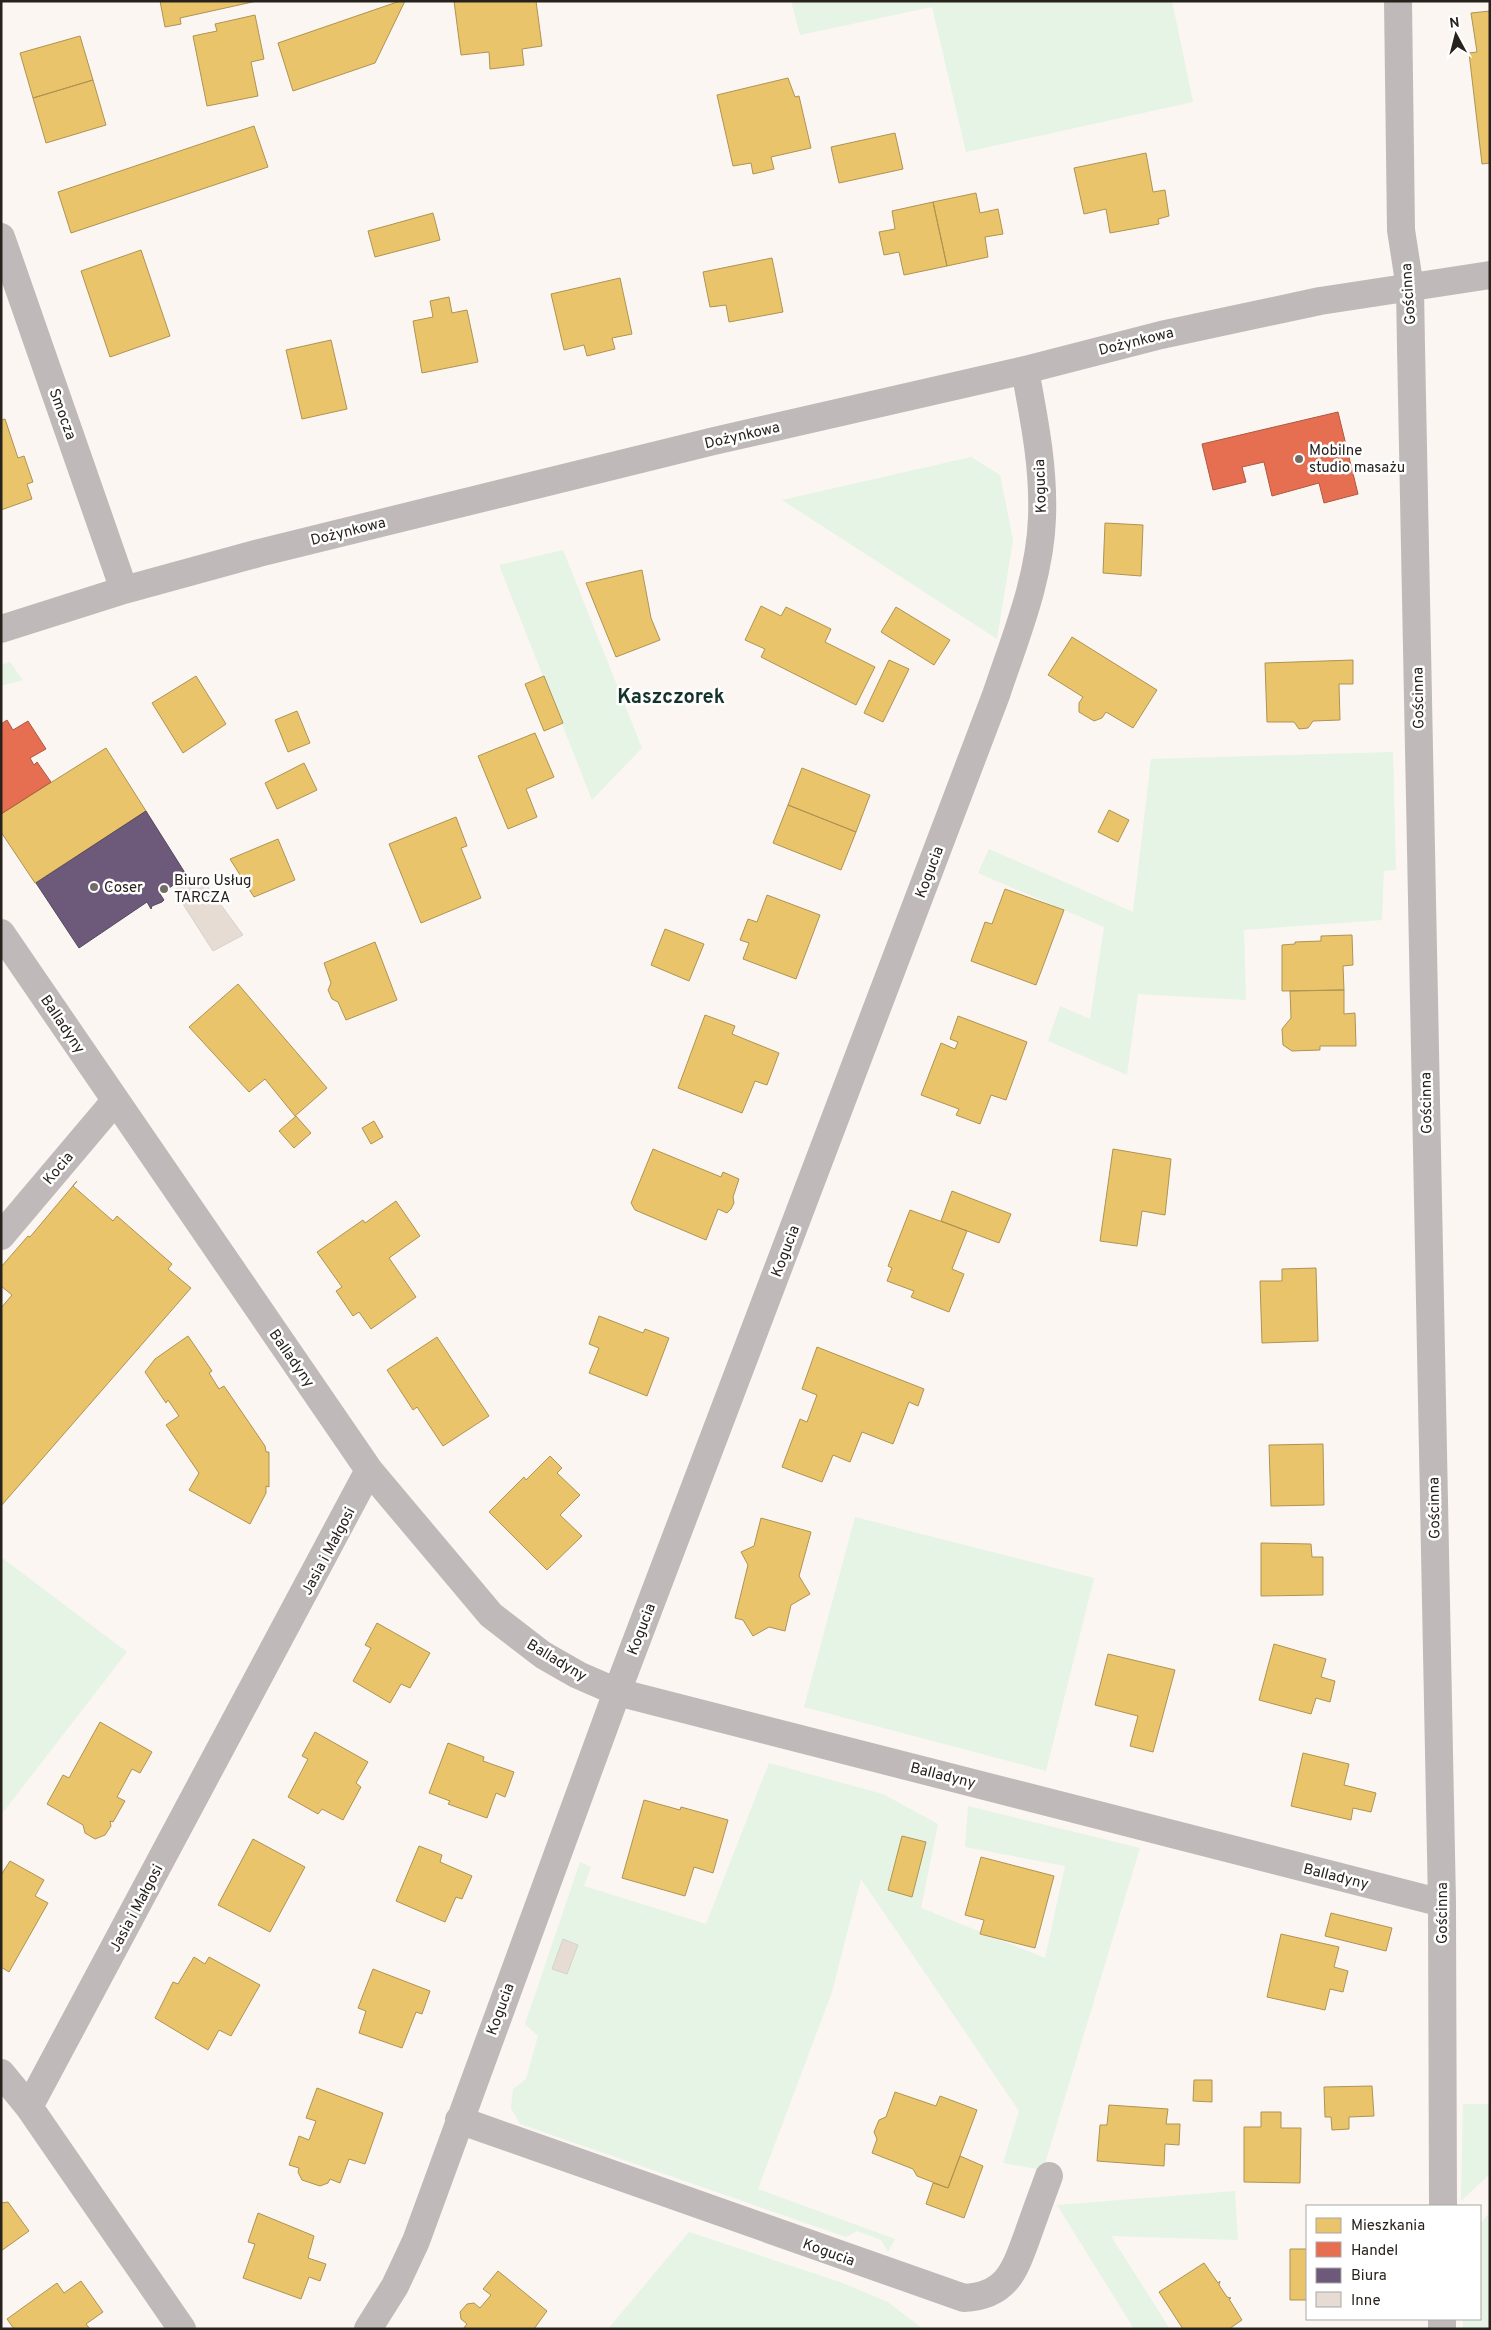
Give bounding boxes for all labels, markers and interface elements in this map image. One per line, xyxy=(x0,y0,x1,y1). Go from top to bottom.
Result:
north arrow xyxy=(1431,10,1481,60)
text: N xyxy=(1449,15,1461,33)
street label: Gościnna xyxy=(1398,262,1421,325)
street label: Dożynkowa xyxy=(1097,324,1176,361)
street label: Smocza xyxy=(44,386,80,443)
street label: Dożynkowa xyxy=(703,419,782,454)
place label: Mobilne studio masażu xyxy=(1309,442,1405,478)
marker: Mobilne studio masażu xyxy=(1293,453,1305,465)
street label: Kogucia xyxy=(1031,459,1052,513)
street label: Dożynkowa xyxy=(309,514,388,551)
street label: Gościnna xyxy=(1409,667,1430,729)
district label: Kaszczorek xyxy=(617,685,725,711)
street label: Kogucia xyxy=(912,844,949,901)
place label: Biuro Usług TARCZA xyxy=(174,872,252,908)
place label: Coser xyxy=(104,879,143,898)
marker: Coser xyxy=(88,881,100,893)
marker: Biuro Usług TARCZA xyxy=(158,883,170,895)
street label: Balladyny xyxy=(35,992,88,1058)
street label: Gościnna xyxy=(1417,1072,1438,1134)
street label: Kocia xyxy=(40,1149,78,1189)
street label: Kogucia xyxy=(768,1223,805,1280)
street label: Balladyny xyxy=(264,1326,318,1392)
street label: Gościnna xyxy=(1425,1477,1446,1539)
street label: Jasia i Małgosi xyxy=(298,1505,360,1599)
street label: Kogucia xyxy=(624,1601,661,1658)
street label: Balladyny xyxy=(523,1636,590,1687)
street label: Balladyny xyxy=(908,1759,977,1794)
street label: Balladyny xyxy=(1301,1860,1370,1895)
street label: Jasia i Małgosi xyxy=(106,1862,168,1956)
street label: Gościnna xyxy=(1434,1882,1453,1944)
street label: Kogucia xyxy=(483,1981,520,2038)
legend xyxy=(1306,2205,1481,2320)
text: Mieszkania xyxy=(1351,2217,1425,2236)
street label: Kogucia xyxy=(800,2235,857,2272)
text: Handel xyxy=(1351,2242,1398,2261)
text: Biura xyxy=(1351,2267,1387,2286)
text: Inne xyxy=(1351,2292,1381,2311)

